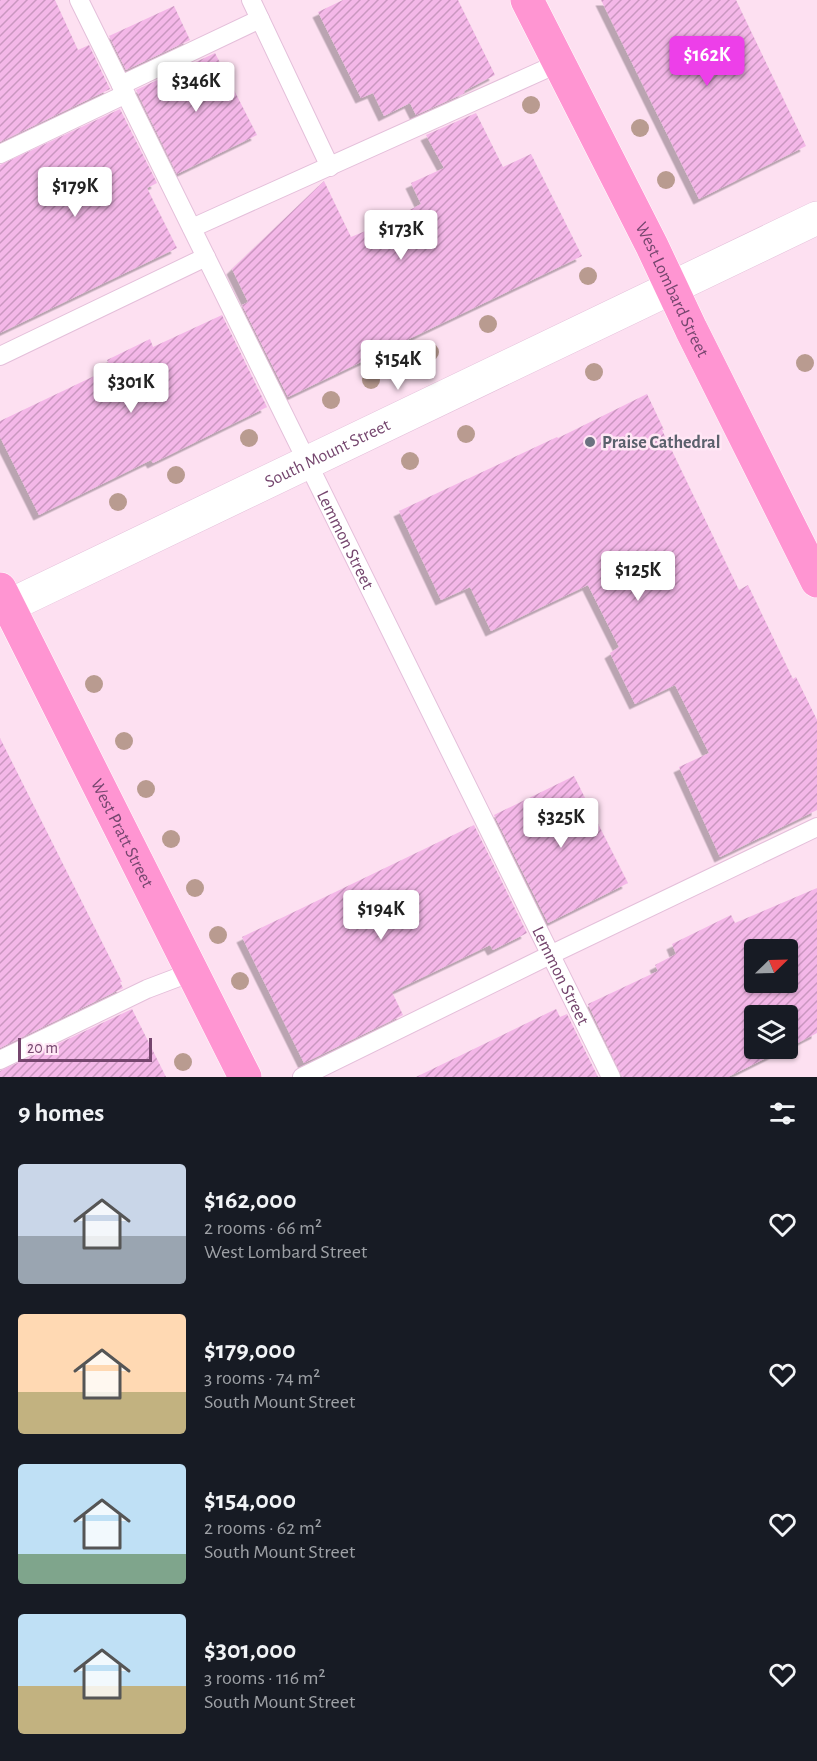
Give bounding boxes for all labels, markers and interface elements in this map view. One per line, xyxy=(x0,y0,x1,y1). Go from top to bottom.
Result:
pin: $162K xyxy=(665,36,749,87)
text: $162K xyxy=(684,45,730,65)
pin: $346K xyxy=(154,62,238,113)
text: $346K xyxy=(171,71,221,91)
pin: $179K xyxy=(33,167,117,218)
text: $179K xyxy=(52,176,98,196)
pin: $173K xyxy=(359,210,443,261)
text: $173K xyxy=(378,219,424,239)
street label: West Lombard Street xyxy=(631,220,712,361)
pin: $154K xyxy=(356,340,440,391)
text: $154K xyxy=(375,349,421,369)
pin: $301K xyxy=(89,363,173,414)
text: $301K xyxy=(108,372,154,392)
street label: South Mount Street xyxy=(262,416,393,491)
place label: Praise Cathedral xyxy=(602,434,720,452)
marker: Praise Cathedral xyxy=(583,435,597,449)
street label: Lemmon Street xyxy=(313,488,377,593)
pin: $125K xyxy=(596,551,680,602)
text: $125K xyxy=(615,560,661,580)
street label: West Pratt Street xyxy=(87,776,156,891)
pin: $325K xyxy=(519,798,603,849)
text: $325K xyxy=(537,807,585,827)
pin: $194K xyxy=(339,890,423,941)
text: $194K xyxy=(357,899,405,919)
street label: Lemmon Street xyxy=(528,924,592,1028)
north arrow xyxy=(744,939,798,993)
map controls xyxy=(744,939,798,1059)
button: layers xyxy=(744,1005,798,1059)
scale bar xyxy=(18,1035,152,1062)
text: 20 m xyxy=(27,1040,58,1056)
icon: filters xyxy=(766,1097,799,1130)
text: 9 homes xyxy=(18,1100,104,1126)
text: $162,000 xyxy=(204,1187,296,1213)
icon: home xyxy=(66,1188,138,1260)
icon: heart xyxy=(766,1208,799,1241)
text: 2 rooms · 66 m² xyxy=(204,1218,322,1238)
text: West Lombard Street xyxy=(204,1242,367,1262)
text: $179,000 xyxy=(204,1337,295,1363)
icon: home xyxy=(66,1338,138,1410)
icon: heart xyxy=(766,1358,799,1391)
text: 3 rooms · 74 m² xyxy=(204,1368,320,1388)
text: South Mount Street xyxy=(204,1392,355,1412)
text: $154,000 xyxy=(204,1487,296,1513)
icon: home xyxy=(66,1488,138,1560)
icon: heart xyxy=(766,1508,799,1541)
text: 2 rooms · 62 m² xyxy=(204,1518,322,1538)
text: South Mount Street xyxy=(204,1542,355,1562)
text: $301,000 xyxy=(204,1637,296,1663)
icon: home xyxy=(66,1638,138,1710)
icon: heart xyxy=(766,1658,799,1691)
text: 3 rooms · 116 m² xyxy=(204,1668,325,1688)
text: South Mount Street xyxy=(204,1692,355,1712)

